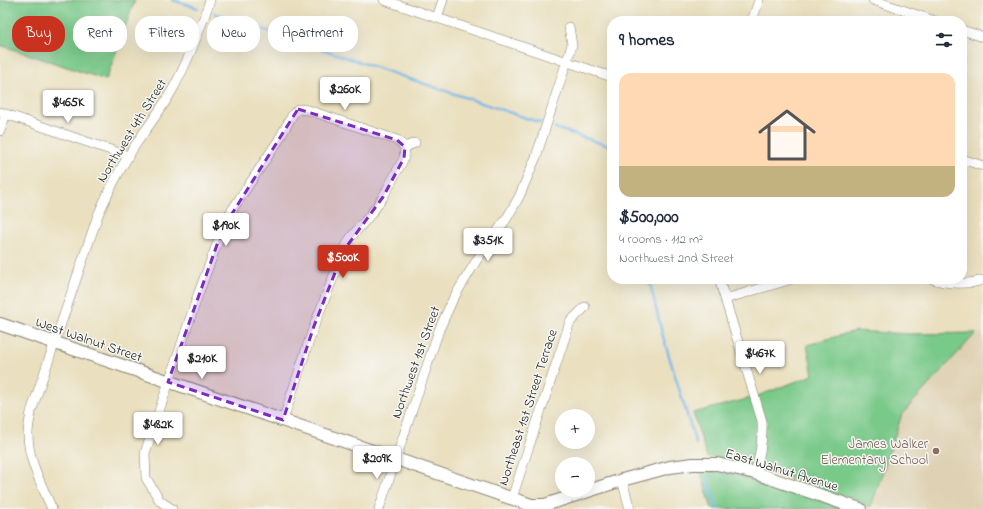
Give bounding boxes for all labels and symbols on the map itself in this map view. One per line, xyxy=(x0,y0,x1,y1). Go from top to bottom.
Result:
street label: Northwest 4th Street xyxy=(92,74,173,187)
pin: $260K xyxy=(317,77,373,111)
pin: $465K xyxy=(40,90,96,124)
pin: $190K xyxy=(198,213,254,247)
pin: $351K xyxy=(460,228,516,262)
pin: $500K xyxy=(315,245,371,279)
street label: Northwest 1st Street xyxy=(386,303,447,422)
street label: West Walnut Street xyxy=(32,312,145,369)
street label: Northeast 1st Street Terrace xyxy=(493,326,564,488)
pin: $467K xyxy=(732,341,788,375)
pin: $210K xyxy=(174,346,230,380)
pin: $482K xyxy=(130,412,186,446)
place label: James Walker Elementary School xyxy=(821,434,929,472)
street label: East Walnut Avenue xyxy=(723,443,841,498)
pin: $209K xyxy=(349,446,405,480)
marker: James Walker Elementary School xyxy=(931,446,941,456)

